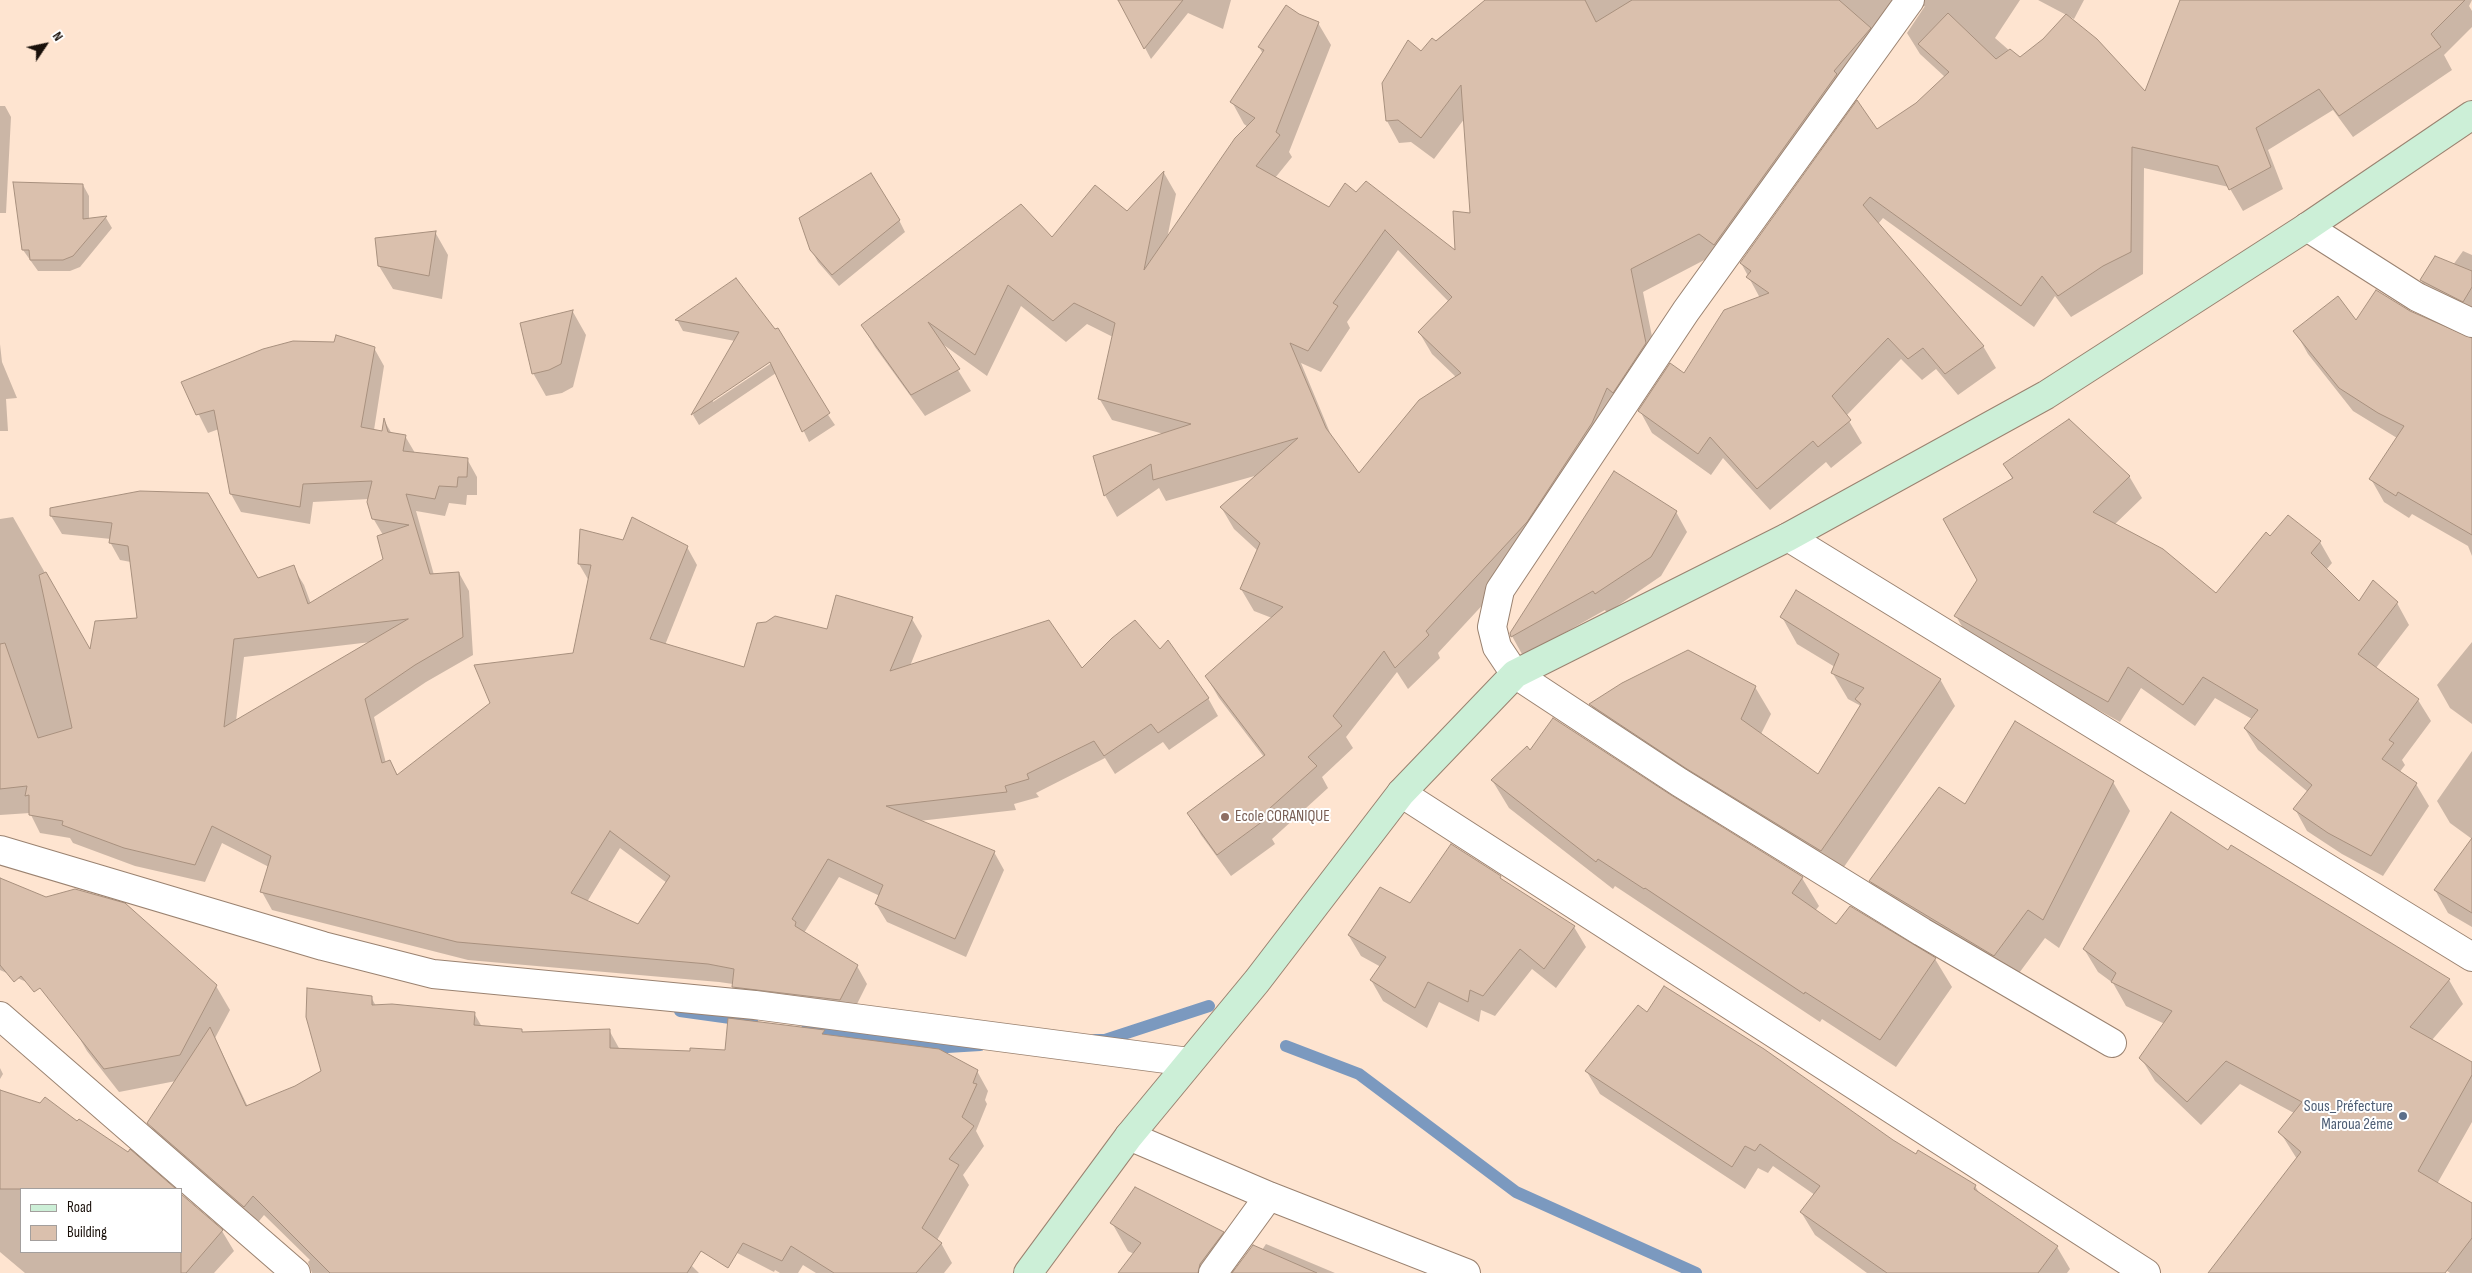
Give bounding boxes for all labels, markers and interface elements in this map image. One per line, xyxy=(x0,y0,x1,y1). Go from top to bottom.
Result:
north arrow xyxy=(20,20,70,70)
text: N xyxy=(49,28,67,44)
place label: Ecole CORANIQUE xyxy=(1235,807,1330,827)
marker: Ecole CORANIQUE xyxy=(1219,811,1231,823)
place label: Sous_Préfecture Maroua 2éme xyxy=(2304,1097,2393,1135)
marker: Sous_Préfecture Maroua 2éme xyxy=(2397,1110,2409,1122)
legend xyxy=(20,1188,182,1253)
text: Road xyxy=(67,1198,92,1217)
text: Building xyxy=(67,1223,107,1242)

